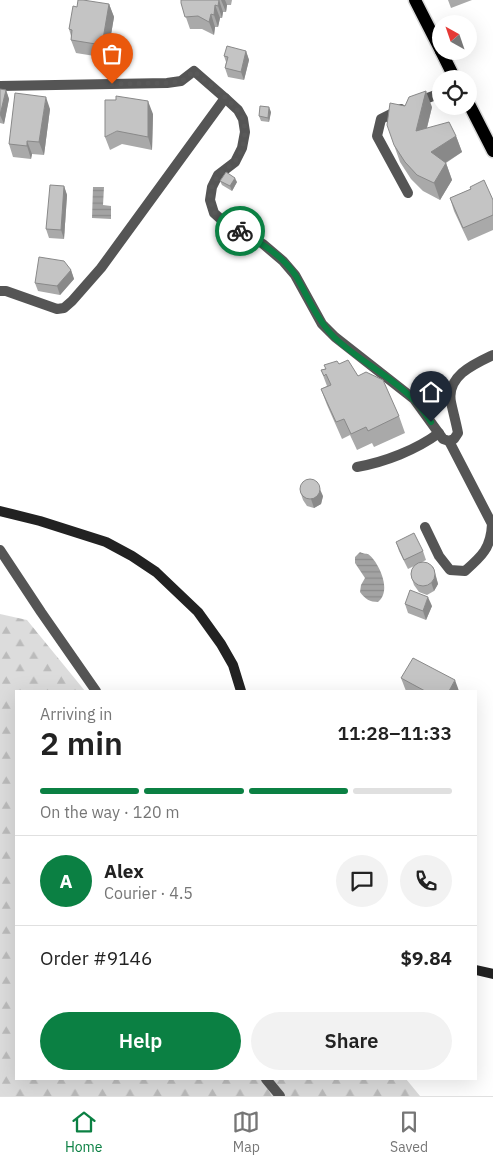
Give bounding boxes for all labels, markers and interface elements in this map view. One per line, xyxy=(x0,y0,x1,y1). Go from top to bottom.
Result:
north arrow xyxy=(432,15,478,60)
map controls xyxy=(432,15,477,115)
pin xyxy=(91,33,133,84)
icon: bag xyxy=(98,40,126,68)
button: locate xyxy=(432,70,477,115)
courier xyxy=(215,206,265,256)
icon: bike xyxy=(226,217,254,245)
pin xyxy=(410,371,452,422)
icon: home xyxy=(417,378,445,406)
text: Arriving in xyxy=(40,704,112,724)
text: 11:28–11:33 xyxy=(338,721,452,745)
text: 2 min xyxy=(40,722,123,764)
text: On the way · 120 m xyxy=(40,802,179,822)
button: chat xyxy=(336,855,388,907)
button: phone xyxy=(400,855,452,907)
text: Alex xyxy=(104,859,144,883)
text: A xyxy=(59,869,73,893)
text: Courier · 4.5 xyxy=(104,883,193,903)
text: Order #9146 xyxy=(40,946,152,970)
text: $9.84 xyxy=(400,946,452,970)
button: Help xyxy=(40,1012,241,1070)
button: Share xyxy=(251,1012,452,1070)
tab: Home xyxy=(65,1108,103,1156)
tab: Map xyxy=(232,1108,260,1156)
tab: Saved xyxy=(390,1108,428,1156)

